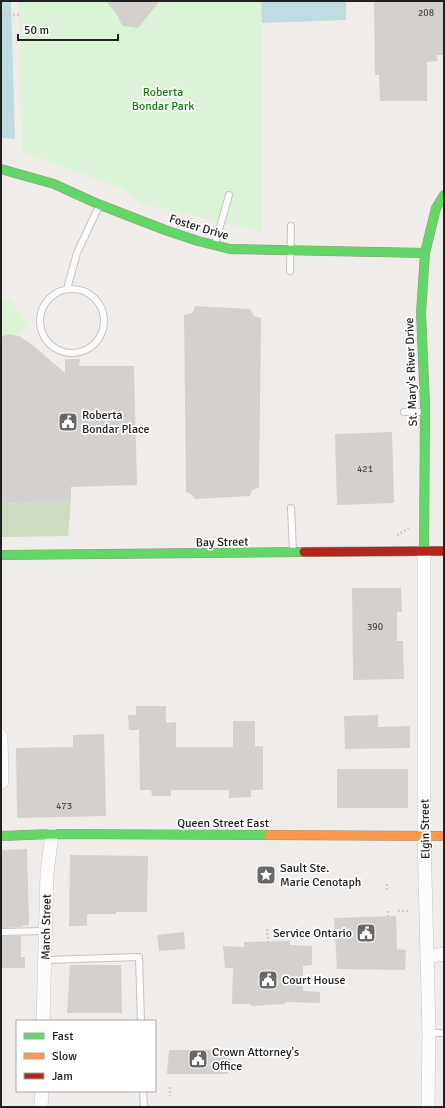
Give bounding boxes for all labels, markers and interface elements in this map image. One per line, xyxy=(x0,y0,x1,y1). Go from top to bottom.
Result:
house number: 208 xyxy=(418,7,434,19)
scale bar xyxy=(18,16,118,42)
text: 50 m xyxy=(24,23,49,38)
park label: Roberta Bondar Park xyxy=(132,85,194,114)
street label: Foster Drive xyxy=(167,211,230,244)
street label: St. Mary's River Drive xyxy=(402,317,421,427)
place label: Roberta Bondar Place xyxy=(82,408,150,437)
public building icon: Roberta Bondar Place xyxy=(57,411,79,433)
house number: 421 xyxy=(357,463,373,475)
street label: Bay Street xyxy=(196,535,248,550)
house number: 390 xyxy=(367,621,383,633)
street label: Elgin Street xyxy=(417,799,434,859)
house number: 473 xyxy=(56,800,72,812)
street label: Queen Street East xyxy=(177,816,269,831)
place label: Sault Ste. Marie Cenotaph xyxy=(280,861,361,890)
place icon: Sault Ste. Marie Cenotaph xyxy=(255,864,277,886)
street label: March Street xyxy=(38,894,55,960)
public building icon: Service Ontario xyxy=(355,922,377,944)
place label: Service Ontario xyxy=(273,926,352,941)
public building icon: Court House xyxy=(257,969,279,991)
place label: Court House xyxy=(282,973,346,988)
legend xyxy=(16,1020,156,1092)
text: Fast xyxy=(52,1029,73,1044)
place label: Crown Attorney's Office xyxy=(212,1045,299,1074)
public building icon: Crown Attorney's Office xyxy=(187,1048,209,1070)
text: Slow xyxy=(52,1049,77,1064)
text: Jam xyxy=(52,1069,73,1084)

